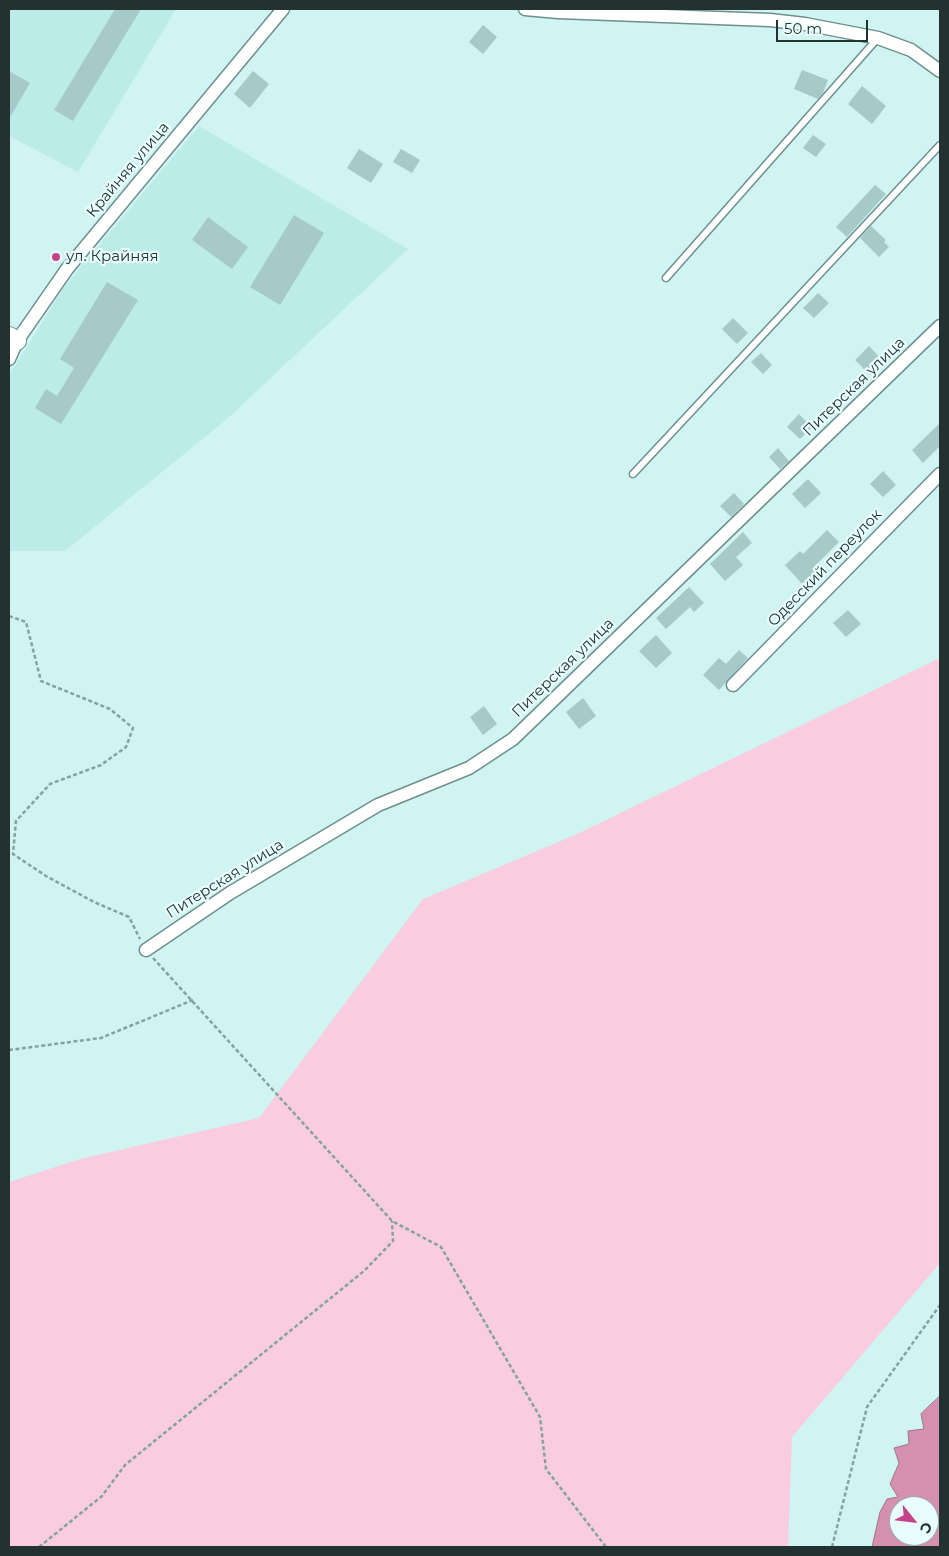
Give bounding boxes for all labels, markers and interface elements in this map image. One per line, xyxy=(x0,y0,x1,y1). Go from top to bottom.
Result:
scale bar xyxy=(779,10,872,42)
text: 50 m xyxy=(784,19,822,38)
street label: Крайняя улица xyxy=(83,119,173,221)
place label: ул. Крайняя xyxy=(66,248,159,266)
marker: ул. Крайняя xyxy=(50,251,62,263)
street label: Питерская улица xyxy=(799,334,909,440)
street label: Одесский переулок xyxy=(764,506,886,630)
street label: Питерская улица xyxy=(508,615,618,721)
street label: Питерская улица xyxy=(163,836,287,922)
north arrow xyxy=(889,1496,939,1546)
text: С xyxy=(916,1519,937,1537)

